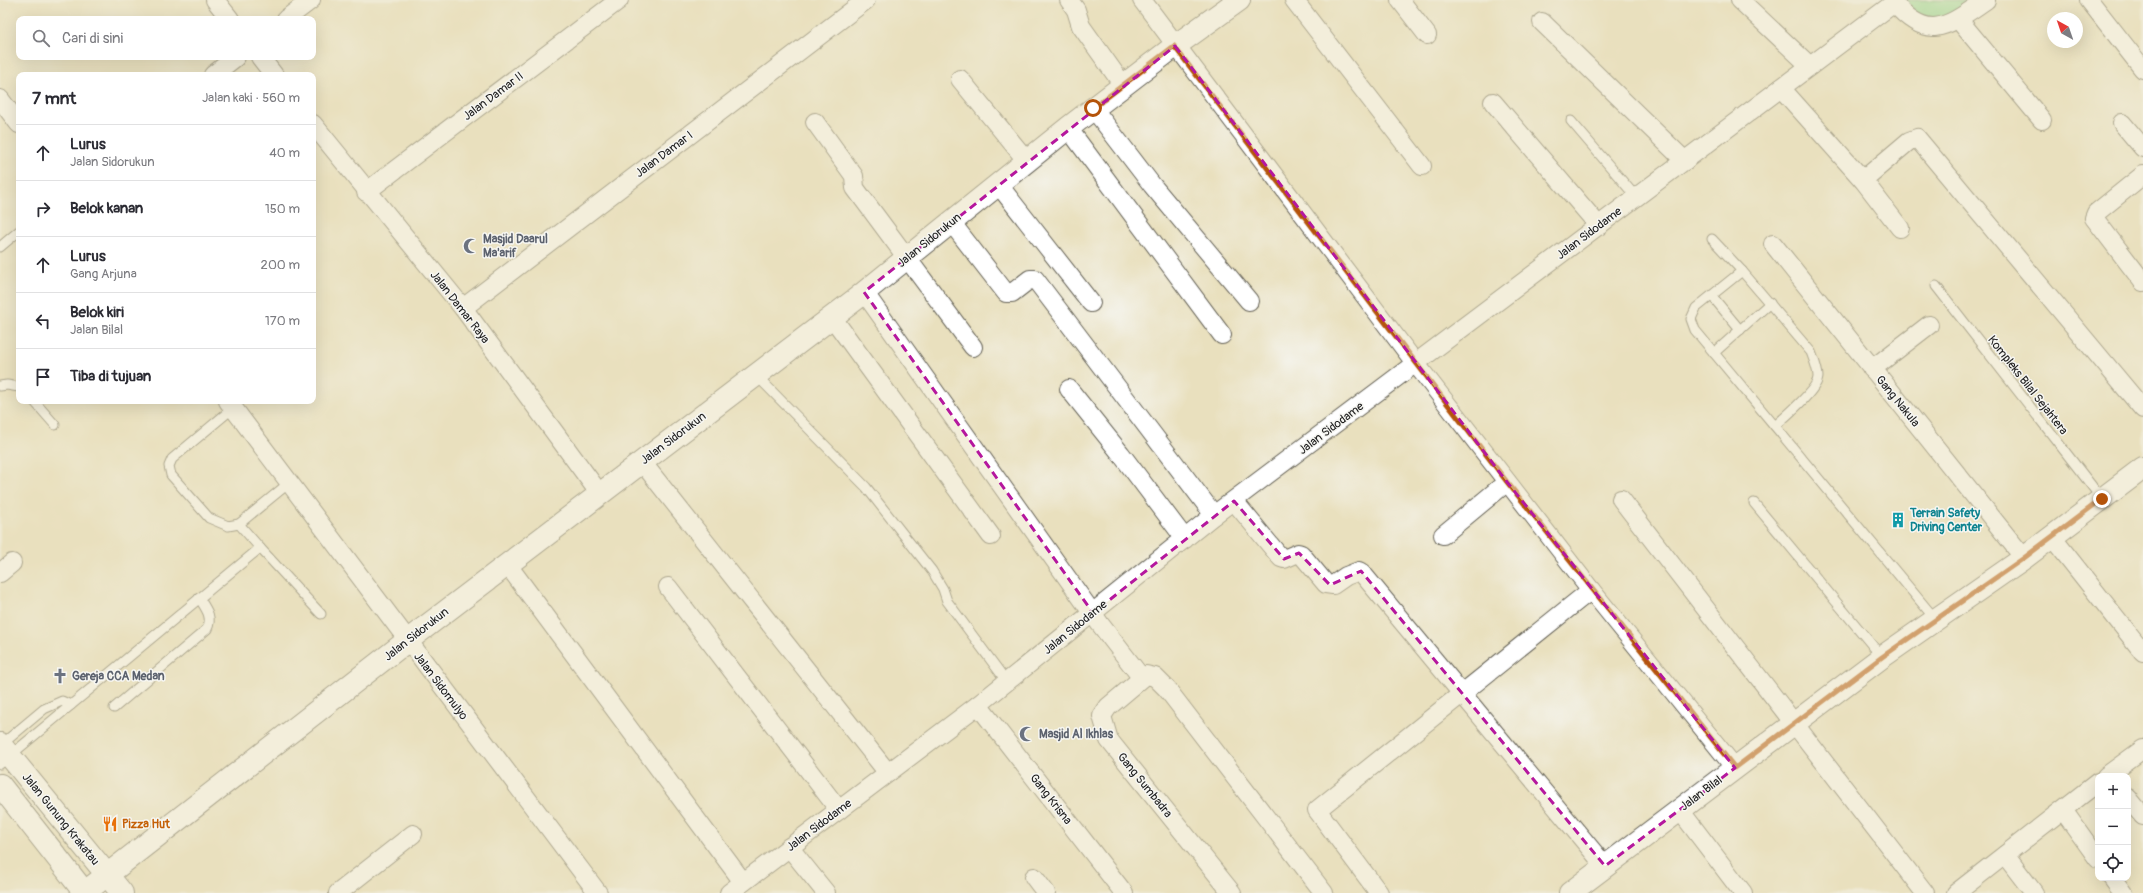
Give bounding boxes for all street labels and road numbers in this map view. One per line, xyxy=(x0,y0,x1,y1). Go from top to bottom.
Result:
street label: Jalan Damar II xyxy=(460,69,526,124)
street label: Jalan Damar I xyxy=(632,128,696,181)
street label: Jalan Sidodame xyxy=(1554,204,1625,263)
street label: Jalan Sidorukun xyxy=(894,210,965,271)
street label: Jalan Damar Raya xyxy=(427,268,493,347)
street label: Kompleks Bilal Sejahtera xyxy=(1984,333,2071,438)
street label: Gang Nakula xyxy=(1872,373,1923,430)
street label: Jalan Sidodame xyxy=(1296,399,1367,458)
street label: Jalan Sidorukun xyxy=(638,409,709,468)
street label: Jalan Sidodame xyxy=(1040,597,1110,658)
street label: Jalan Sidorukun xyxy=(381,604,452,664)
street label: Jalan Sidomulyo xyxy=(410,650,471,724)
street label: Gang Sumbadra xyxy=(1114,750,1176,821)
street label: Jalan Gunung Krakatau xyxy=(19,770,102,869)
street label: Gang Krisna xyxy=(1026,771,1075,828)
street label: Jalan Bilal xyxy=(1677,773,1725,814)
street label: Jalan Sidodame xyxy=(784,796,855,855)

